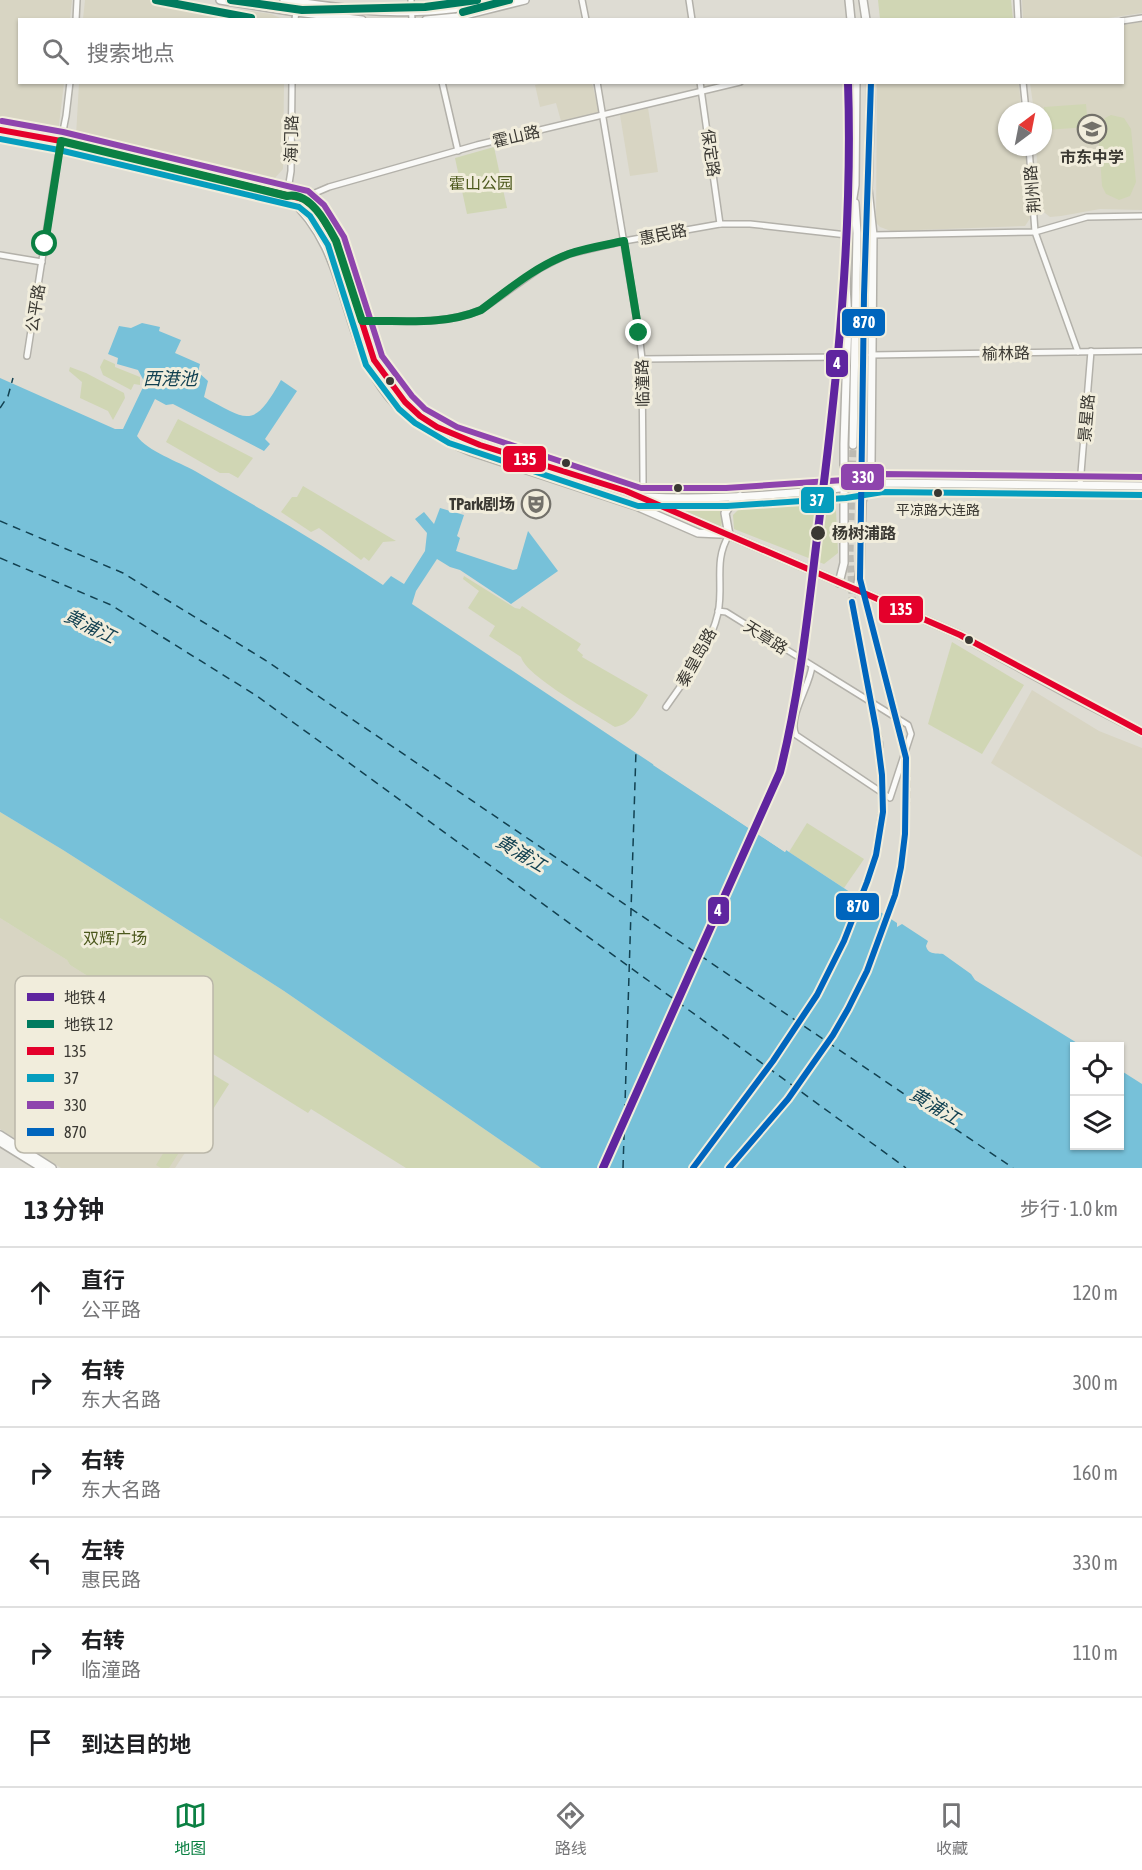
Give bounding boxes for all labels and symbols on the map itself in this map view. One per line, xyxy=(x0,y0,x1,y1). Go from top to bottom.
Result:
north arrow xyxy=(998,102,1052,156)
school or university icon: 市东中学 xyxy=(1076,113,1108,145)
street label: 海门路 xyxy=(282,115,300,163)
street label: 霍山路 xyxy=(491,122,541,150)
street label: 保定路 xyxy=(699,128,723,178)
place label: 市东中学 xyxy=(1060,148,1124,166)
street label: 荆州路 xyxy=(1021,164,1043,214)
park label: 霍山公园 xyxy=(449,174,513,192)
street label: 惠民路 xyxy=(638,221,688,247)
route start xyxy=(31,230,57,256)
street label: 公平路 xyxy=(22,283,48,333)
line badge: 870 xyxy=(841,308,886,337)
text: 870 xyxy=(853,313,876,331)
route end xyxy=(625,319,651,345)
street label: 榆林路 xyxy=(982,344,1030,362)
line badge: 4 xyxy=(825,349,849,378)
text: 4 xyxy=(832,354,841,372)
street label: 临潼路 xyxy=(633,359,651,407)
water label: 西港池 xyxy=(143,368,199,389)
unlabelled marker xyxy=(384,375,396,387)
street label: 景星路 xyxy=(1075,393,1097,443)
line badge: 135 xyxy=(502,445,547,473)
text: 135 xyxy=(514,450,537,468)
unlabelled marker xyxy=(560,457,572,469)
line badge: 330 xyxy=(840,463,885,491)
text: 330 xyxy=(852,468,875,486)
unlabelled marker xyxy=(672,482,684,494)
line badge: 37 xyxy=(800,486,835,514)
marker: 平凉路大连路 xyxy=(932,487,944,499)
theatre icon: TPark剧场 xyxy=(520,488,552,520)
text: 37 xyxy=(809,491,825,509)
place label: TPark剧场 xyxy=(449,495,515,513)
place label: 平凉路大连路 xyxy=(896,502,980,518)
marker: 杨树浦路 xyxy=(809,524,827,542)
place label: 杨树浦路 xyxy=(832,524,896,542)
line badge: 135 xyxy=(878,595,924,624)
text: 135 xyxy=(890,600,913,618)
water label: 黄浦江 xyxy=(61,605,121,648)
street label: 天章路 xyxy=(741,617,791,657)
street label: 秦皇岛路 xyxy=(673,625,719,689)
unlabelled marker xyxy=(963,634,975,646)
water label: 黄浦江 xyxy=(492,830,551,877)
line badge: 870 xyxy=(835,892,880,921)
line badge: 4 xyxy=(707,896,730,925)
text: 870 xyxy=(847,897,870,915)
text: 4 xyxy=(713,901,722,919)
park label: 双辉广场 xyxy=(83,929,147,947)
legend xyxy=(15,976,213,1153)
text: 地铁 4 xyxy=(64,988,106,1006)
text: 地铁 12 xyxy=(64,1015,113,1033)
text: 135 xyxy=(64,1042,87,1060)
text: 37 xyxy=(64,1069,79,1087)
water label: 黄浦江 xyxy=(906,1083,965,1130)
text: 330 xyxy=(64,1096,87,1114)
text: 870 xyxy=(64,1123,87,1141)

